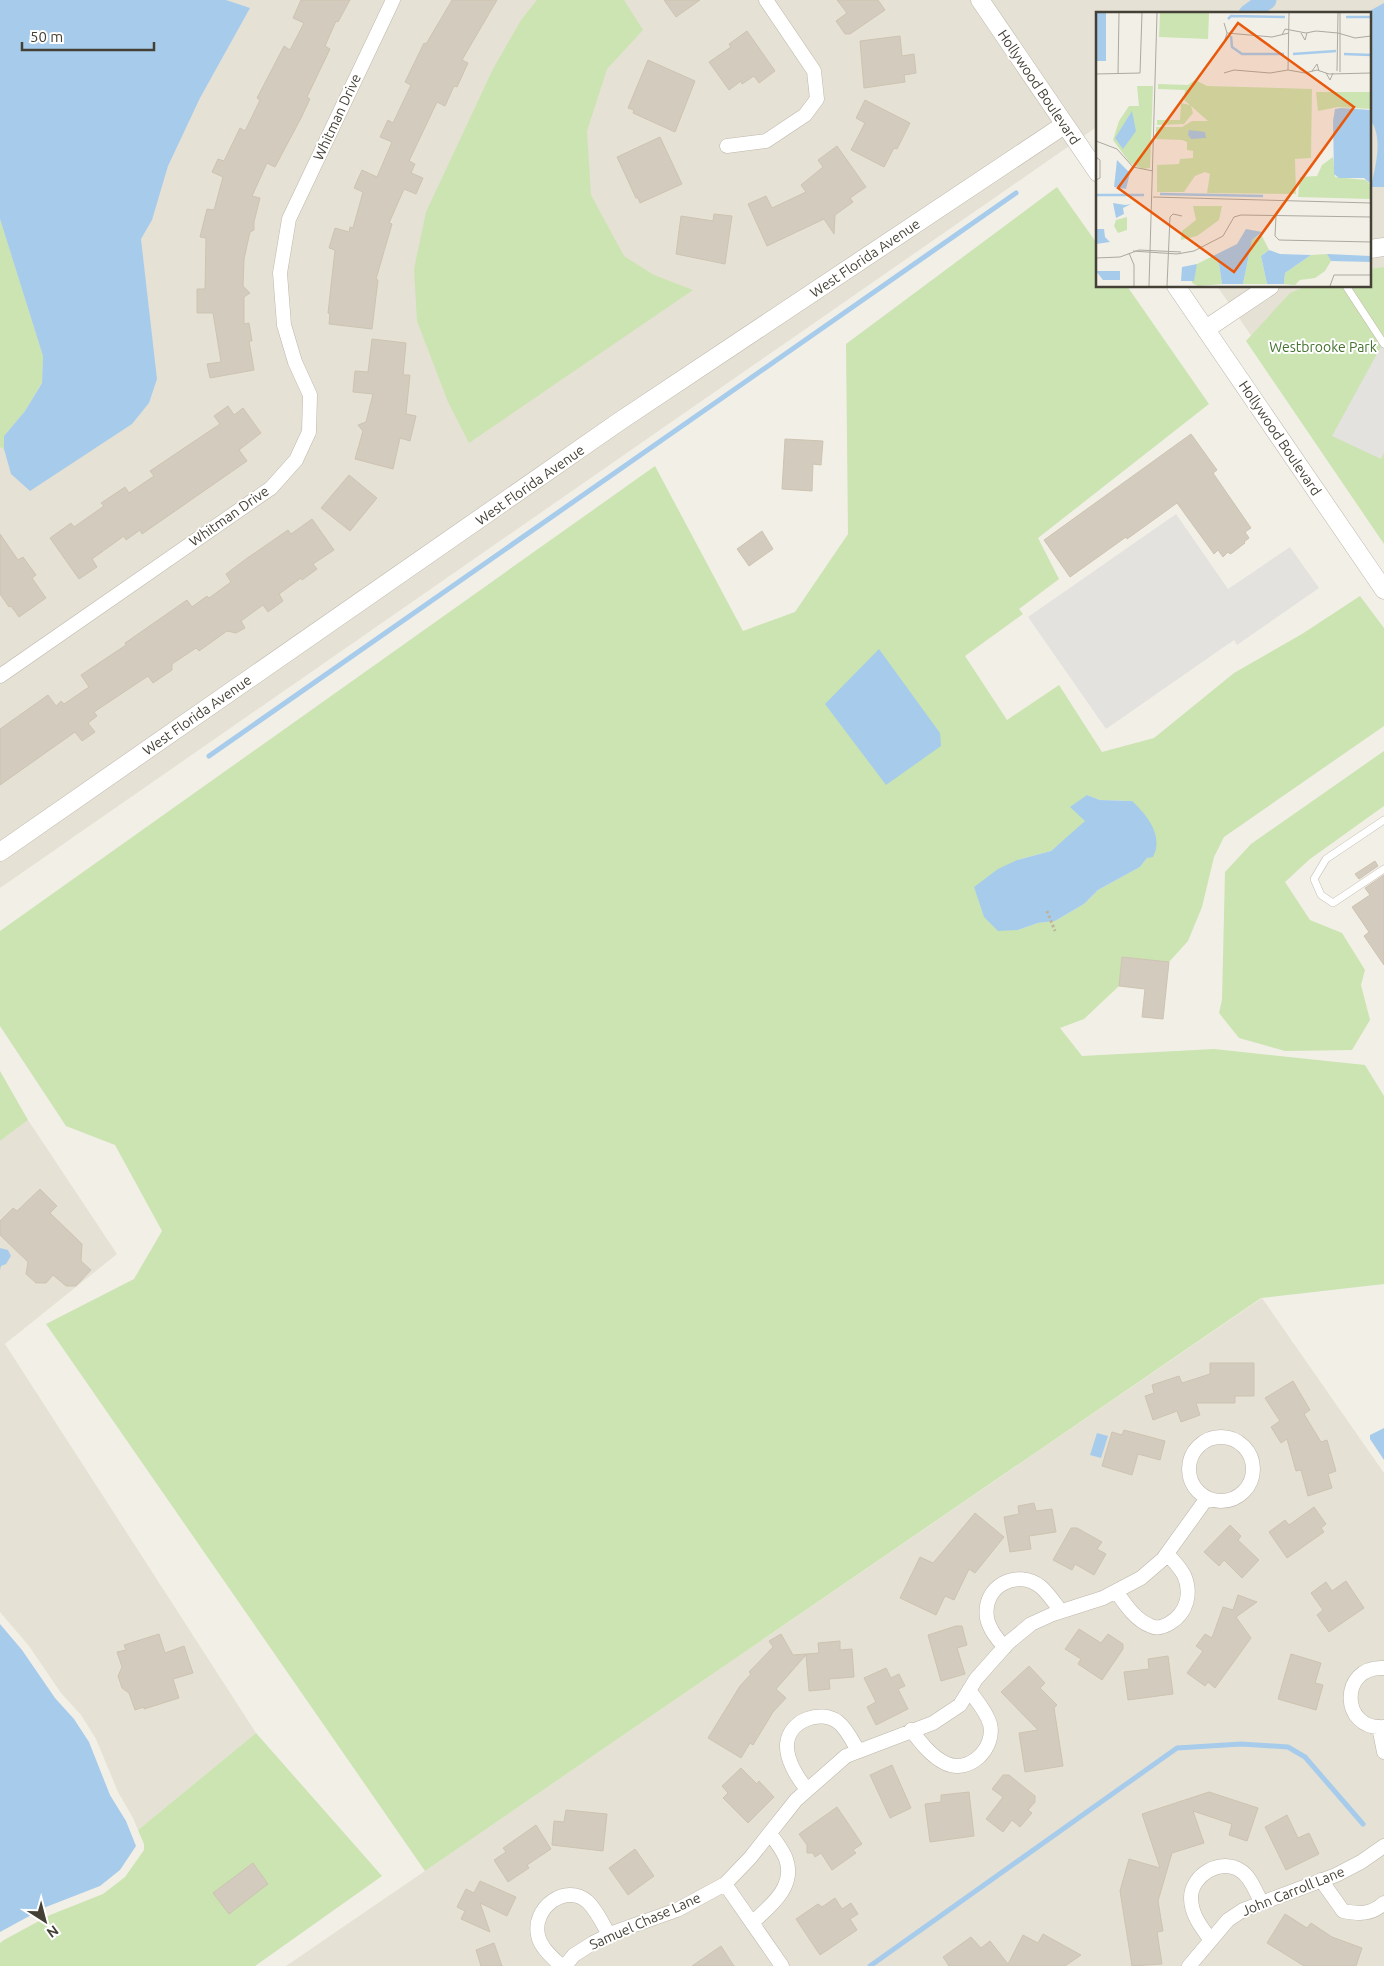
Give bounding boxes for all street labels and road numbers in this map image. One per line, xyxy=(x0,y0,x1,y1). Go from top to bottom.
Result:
street label: Hollywood Boulevard xyxy=(995,27,1083,147)
street label: Whitman Drive xyxy=(310,71,364,163)
street label: West Florida Avenue xyxy=(807,215,923,301)
street label: Hollywood Boulevard xyxy=(1236,378,1324,498)
street label: West Florida Avenue xyxy=(473,441,587,529)
street label: Whitman Drive xyxy=(186,483,272,549)
street label: West Florida Avenue xyxy=(140,671,254,759)
street label: John Carroll Lane xyxy=(1239,1863,1347,1919)
street label: Samuel Chase Lane xyxy=(587,1889,703,1953)

